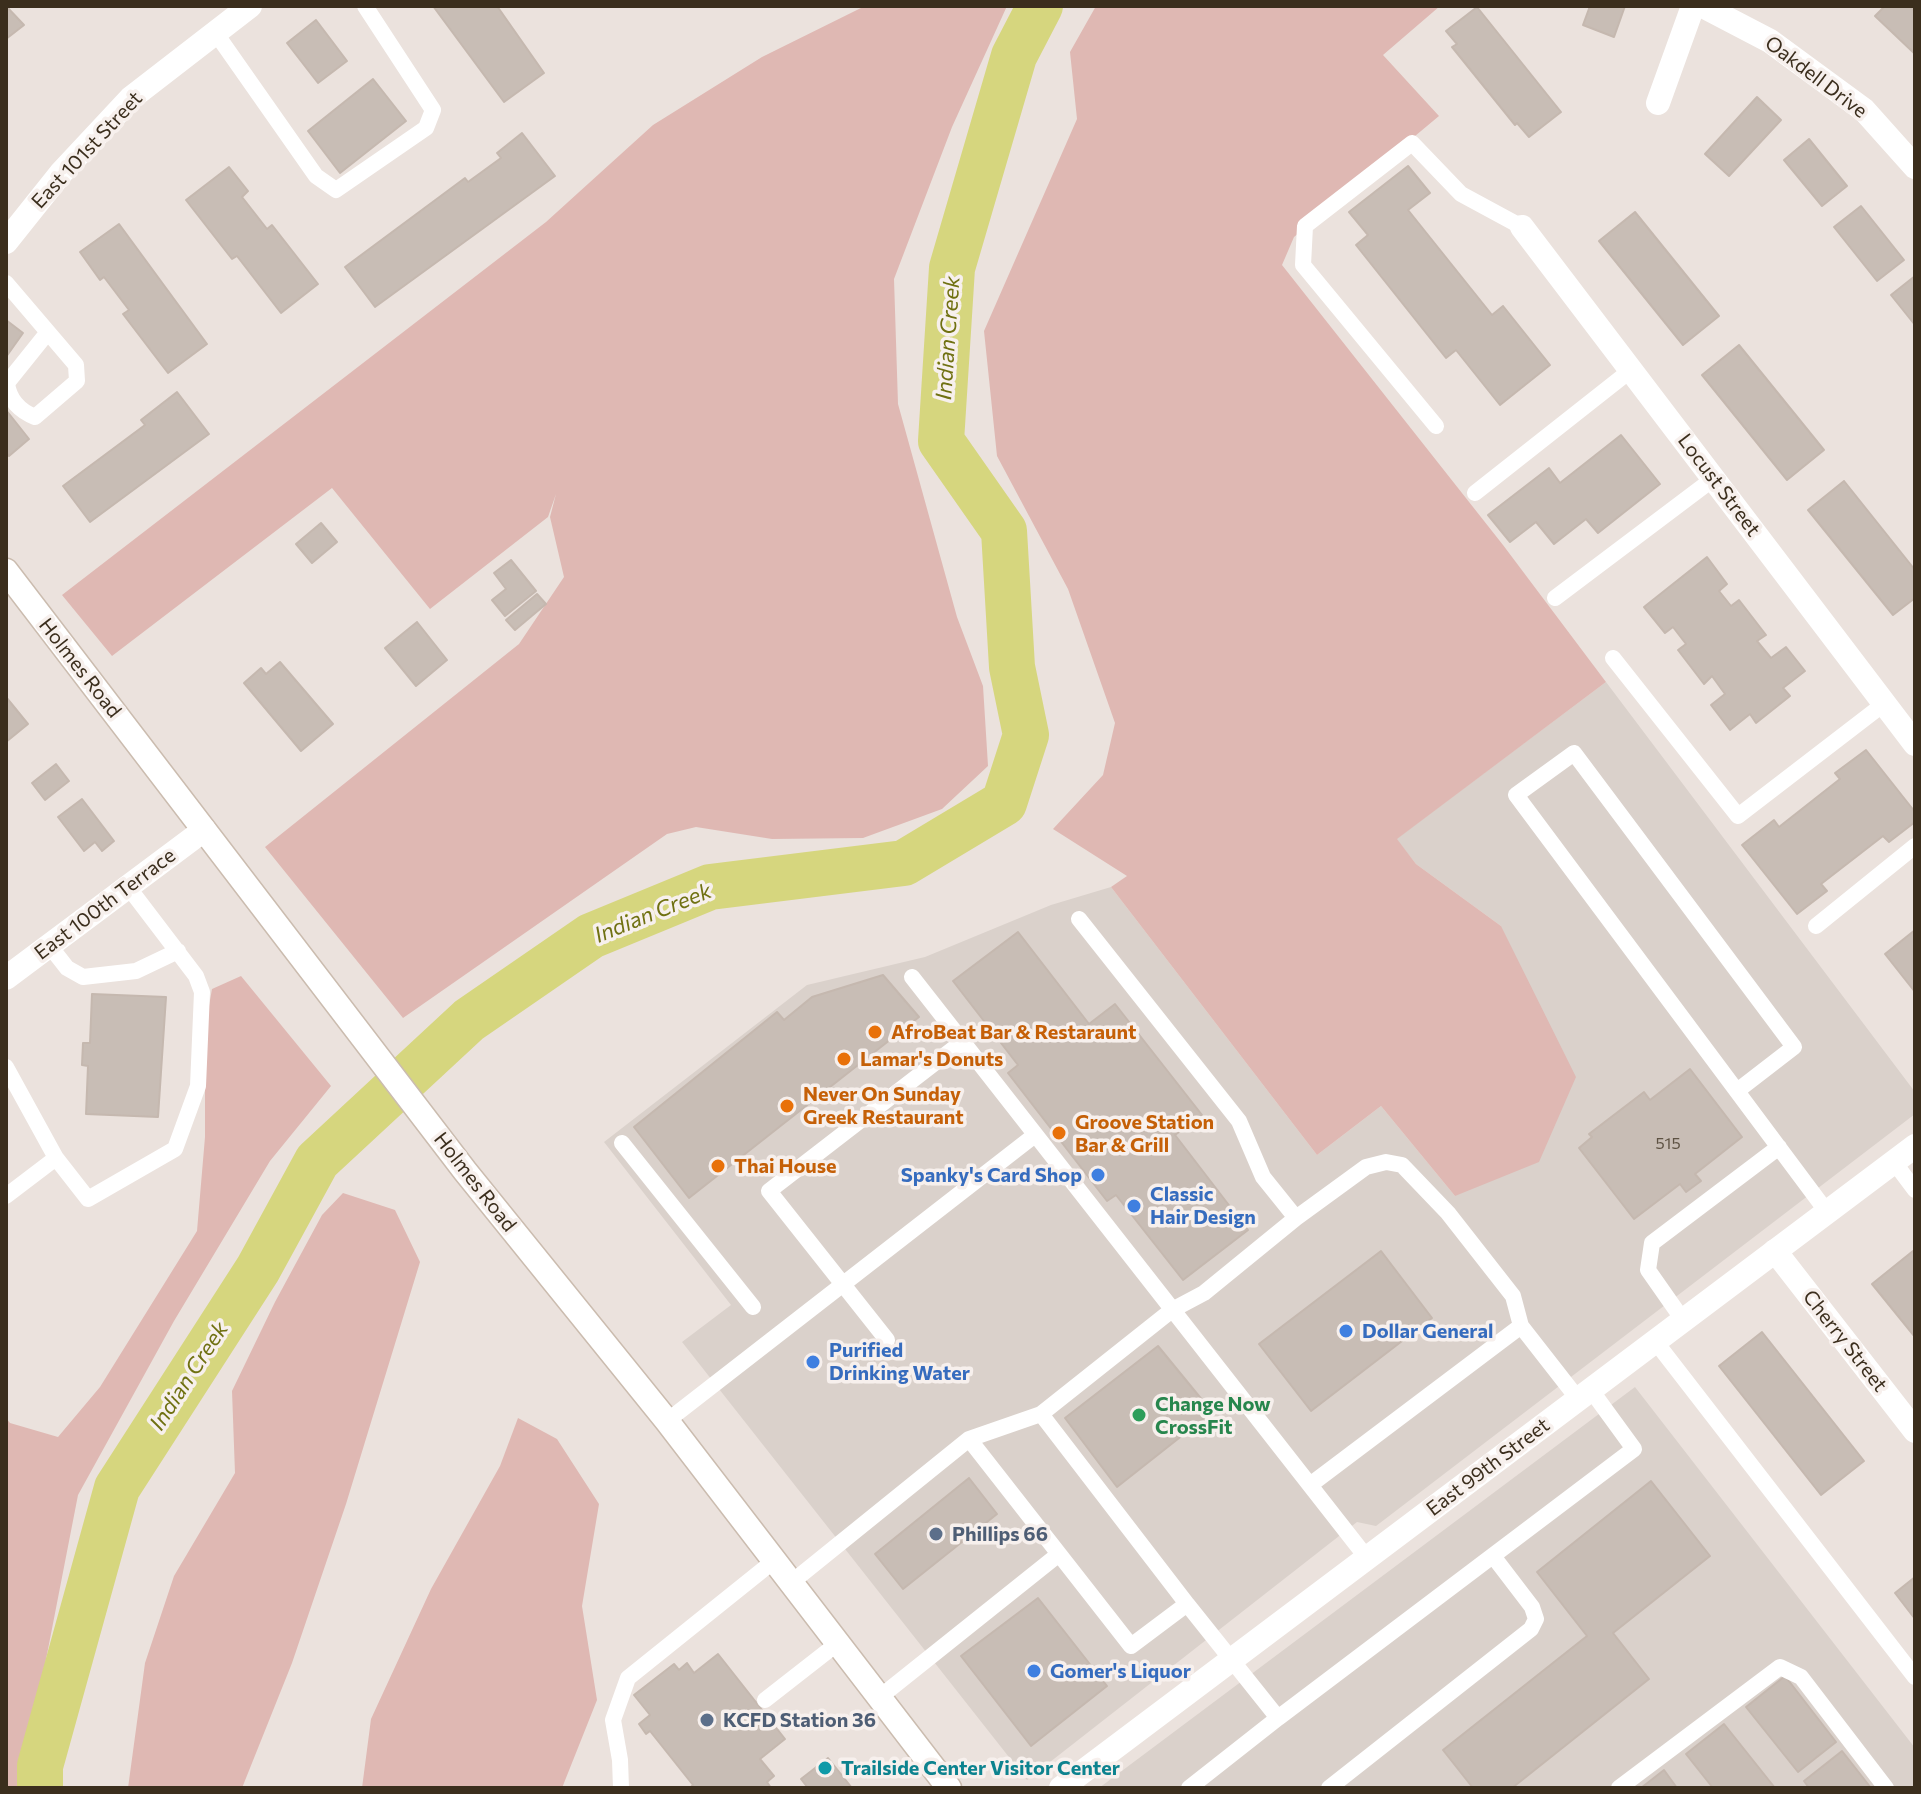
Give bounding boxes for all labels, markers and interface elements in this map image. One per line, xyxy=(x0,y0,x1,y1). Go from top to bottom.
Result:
street label: Oakdell Drive xyxy=(1760,31,1872,123)
street label: East 101st Street xyxy=(27,87,147,213)
water label: Indian Creek xyxy=(931,275,965,401)
street label: Locust Street xyxy=(1673,429,1765,541)
street label: Holmes Road xyxy=(34,613,126,723)
street label: East 100th Terrace xyxy=(30,843,180,965)
water label: Indian Creek xyxy=(591,878,715,948)
place label: AfroBeat Bar & Restaraunt xyxy=(891,1020,1136,1044)
marker: AfroBeat Bar & Restaraunt xyxy=(866,1023,884,1041)
place label: Lamar's Donuts xyxy=(860,1047,1003,1071)
marker: Lamar's Donuts xyxy=(835,1050,853,1068)
place label: Never On Sunday Greek Restaurant xyxy=(803,1082,964,1129)
marker: Never On Sunday Greek Restaurant xyxy=(778,1097,796,1115)
place label: Groove Station Bar & Grill xyxy=(1075,1110,1214,1157)
marker: Groove Station Bar & Grill xyxy=(1050,1124,1068,1142)
street label: Holmes Road xyxy=(429,1127,521,1237)
house number: 515 xyxy=(1655,1134,1681,1154)
place label: Thai House xyxy=(734,1154,837,1178)
marker: Thai House xyxy=(709,1157,727,1175)
place label: Spanky's Card Shop xyxy=(901,1163,1082,1187)
marker: Spanky's Card Shop xyxy=(1089,1166,1107,1184)
place label: Classic Hair Design xyxy=(1150,1182,1256,1229)
marker: Classic Hair Design xyxy=(1125,1197,1143,1215)
street label: Cherry Street xyxy=(1798,1285,1892,1397)
water label: Indian Creek xyxy=(144,1317,234,1435)
place label: Dollar General xyxy=(1362,1319,1493,1343)
marker: Dollar General xyxy=(1337,1322,1355,1340)
place label: Purified Drinking Water xyxy=(829,1338,970,1385)
marker: Purified Drinking Water xyxy=(804,1353,822,1371)
place label: Change Now CrossFit xyxy=(1155,1392,1271,1439)
marker: Change Now CrossFit xyxy=(1130,1406,1148,1424)
street label: East 99th Street xyxy=(1422,1413,1554,1521)
place label: Phillips 66 xyxy=(952,1522,1048,1546)
marker: Phillips 66 xyxy=(927,1525,945,1543)
place label: Gomer's Liquor xyxy=(1050,1659,1191,1683)
marker: Gomer's Liquor xyxy=(1025,1662,1043,1680)
place label: KCFD Station 36 xyxy=(723,1708,876,1732)
marker: KCFD Station 36 xyxy=(698,1711,716,1729)
place label: Trailside Center Visitor Center xyxy=(841,1756,1120,1780)
marker: Trailside Center Visitor Center xyxy=(816,1759,834,1777)

